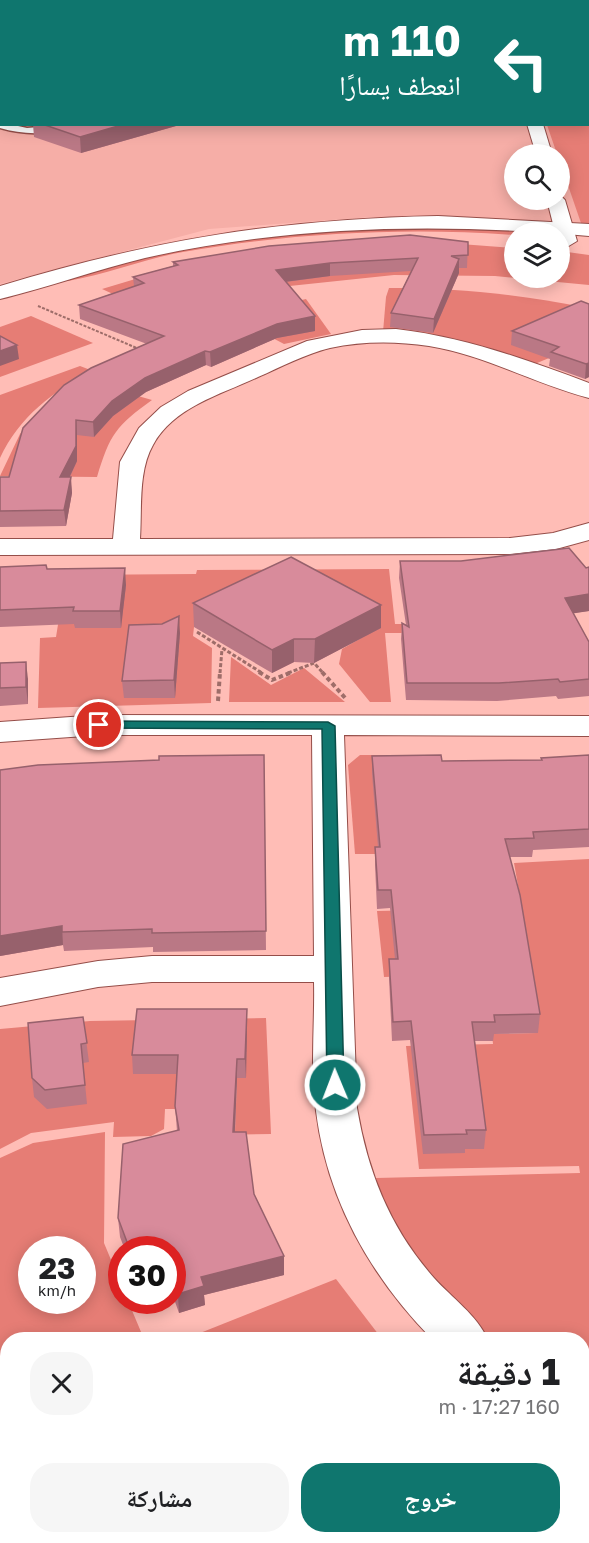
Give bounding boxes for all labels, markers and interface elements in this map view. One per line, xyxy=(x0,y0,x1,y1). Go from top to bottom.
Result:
text: 110 m xyxy=(343,15,461,65)
icon: left xyxy=(482,24,560,102)
text: انعطف يسارًا xyxy=(339,69,461,101)
map controls xyxy=(504,144,570,288)
button: search xyxy=(504,144,570,210)
button: layers xyxy=(504,222,570,288)
pin xyxy=(73,699,124,750)
icon: arrive xyxy=(82,708,115,741)
position arrow xyxy=(303,1053,367,1117)
speed limit sign: 30 xyxy=(108,1236,186,1314)
text: 23 xyxy=(39,1250,75,1286)
text: km/h xyxy=(38,1281,76,1299)
text: 1 دقيقة xyxy=(457,1350,560,1393)
button: close xyxy=(30,1352,93,1415)
text: 160 m · 17:27 xyxy=(439,1394,560,1418)
button: مشاركة xyxy=(30,1463,289,1532)
button: خروج xyxy=(301,1463,560,1532)

